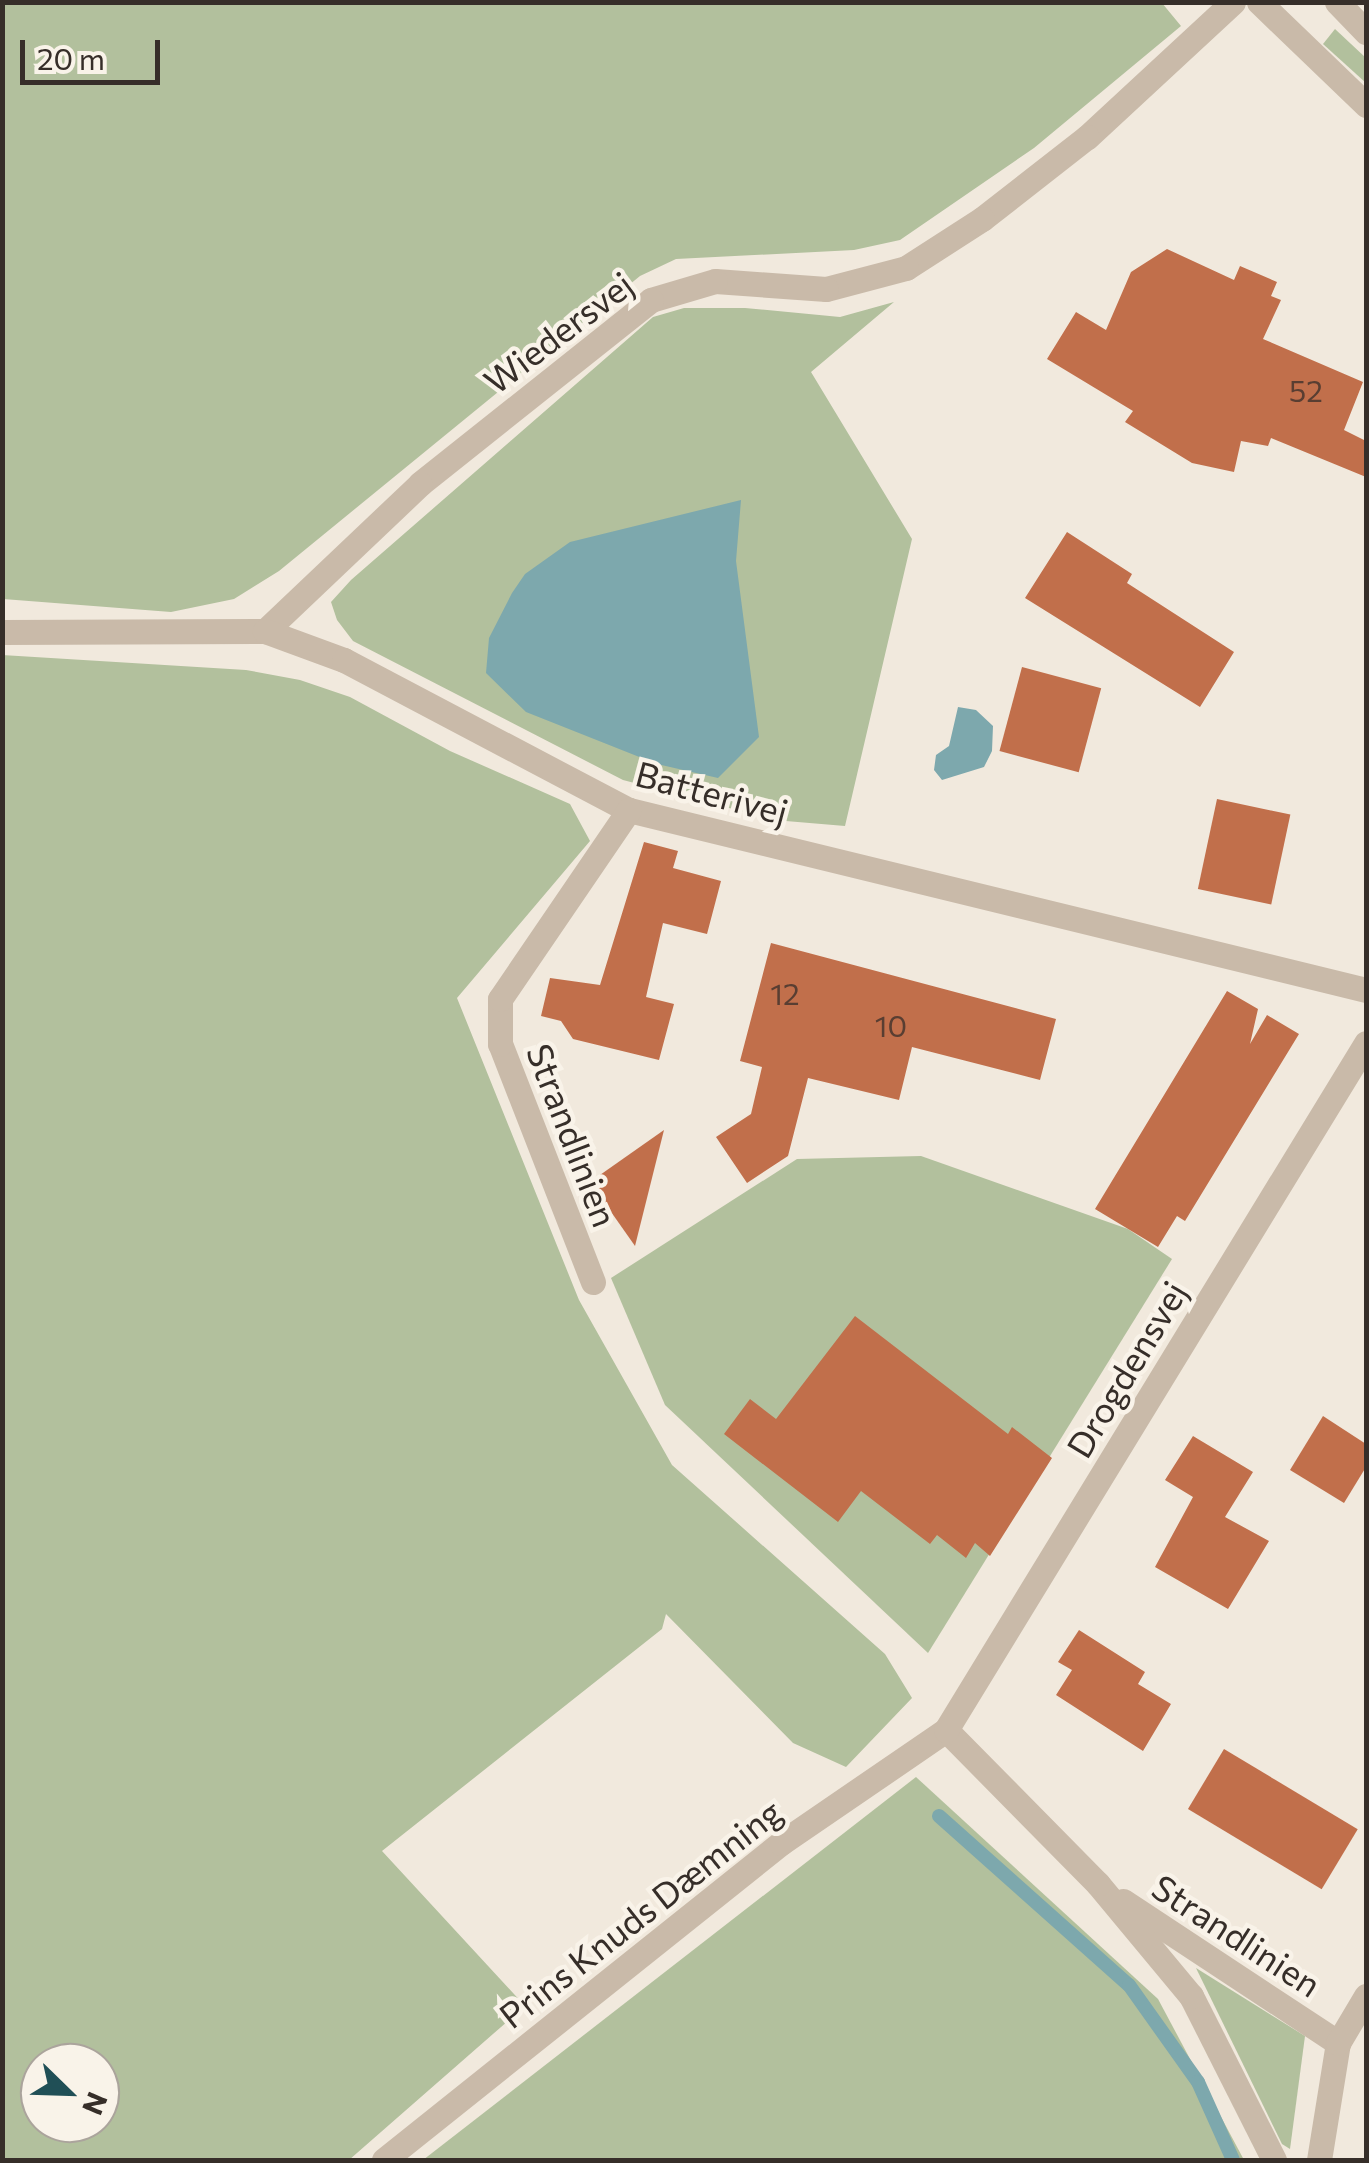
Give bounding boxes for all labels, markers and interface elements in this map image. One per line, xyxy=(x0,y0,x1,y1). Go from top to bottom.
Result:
scale bar xyxy=(25,20,165,82)
text: 20 m xyxy=(37,39,105,76)
street label: Wiedersvej xyxy=(475,262,641,402)
house number: 52 xyxy=(1289,372,1323,408)
street label: Batterivej xyxy=(631,752,793,832)
house number: 12 xyxy=(770,975,800,1011)
house number: 10 xyxy=(875,1007,907,1043)
street label: Strandlinien xyxy=(519,1038,627,1232)
street label: Drogdensvej xyxy=(1057,1273,1195,1465)
street label: Prins Knuds Dæmning xyxy=(491,1790,789,2036)
street label: Strandlinien xyxy=(1145,1865,1329,2005)
north arrow xyxy=(20,2043,120,2143)
text: N xyxy=(76,2088,116,2120)

